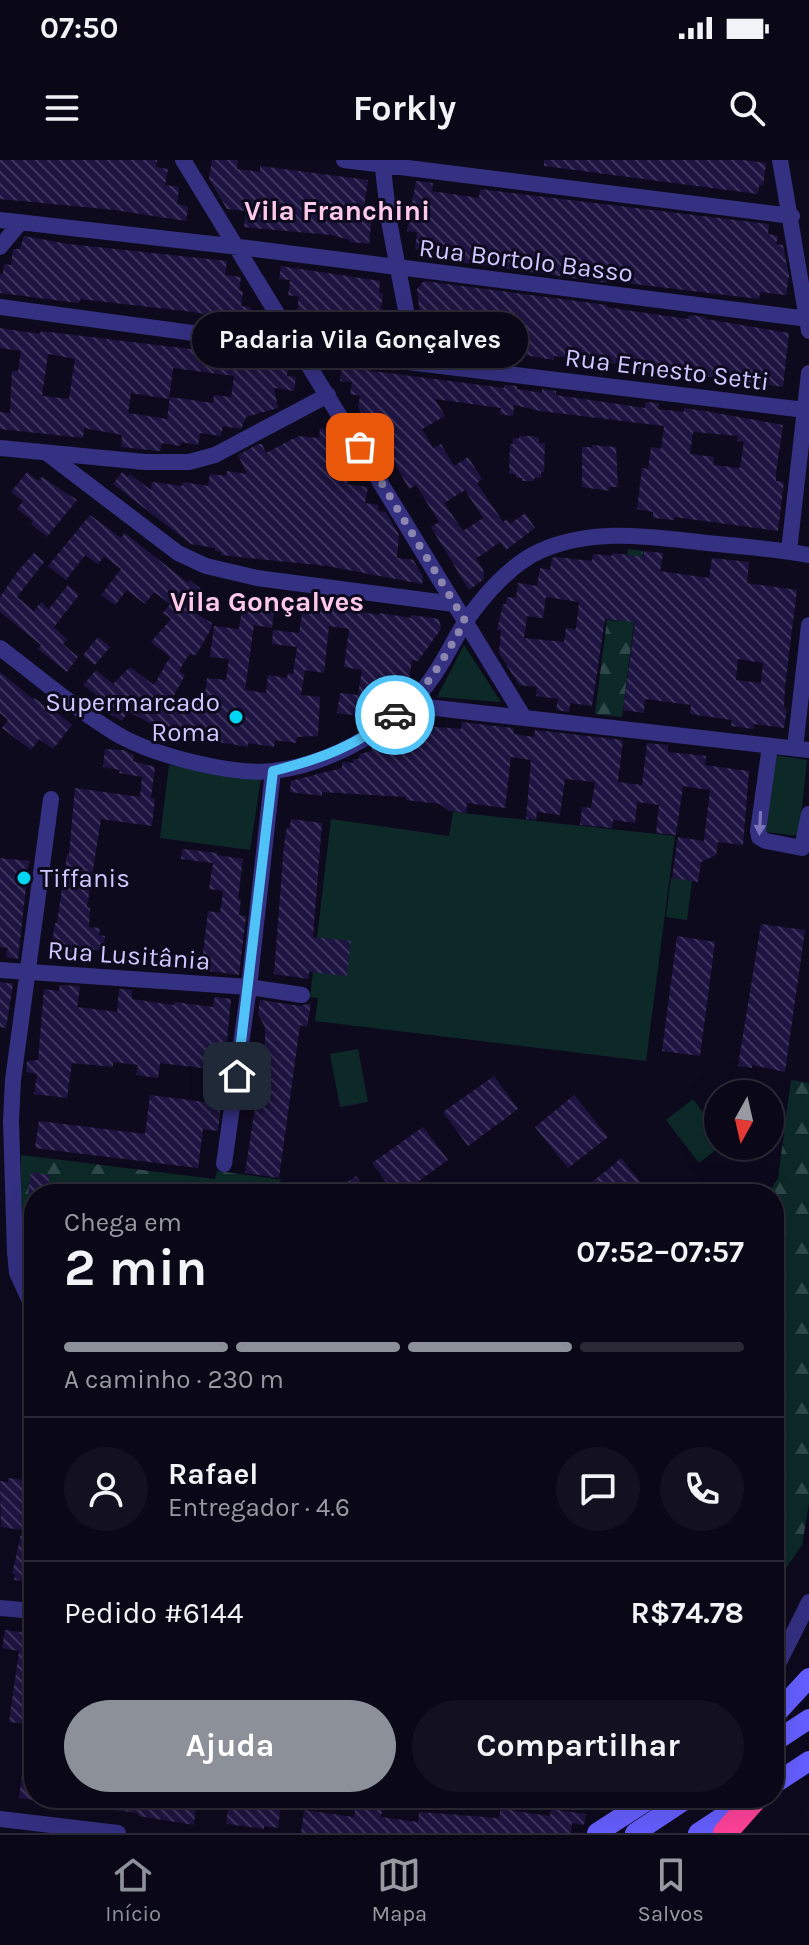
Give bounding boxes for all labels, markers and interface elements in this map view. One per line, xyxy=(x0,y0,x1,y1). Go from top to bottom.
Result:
text: 07:50 xyxy=(40,10,118,46)
icon: menu xyxy=(40,86,84,130)
icon: search xyxy=(725,86,769,130)
text: Forkly xyxy=(353,87,456,129)
district label: Vila Franchini xyxy=(244,194,430,227)
street label: Rua Bortolo Basso xyxy=(417,232,635,289)
callout: Padaria Vila Gonçalves xyxy=(192,311,528,367)
text: Padaria Vila Gonçalves xyxy=(219,324,501,355)
street label: Rua Ernesto Setti xyxy=(563,342,771,397)
pin xyxy=(326,413,394,481)
icon: bag xyxy=(338,425,382,469)
district label: Vila Gonçalves xyxy=(170,585,364,618)
courier xyxy=(355,675,435,755)
place label: Supermarcado Roma xyxy=(45,687,220,748)
icon: car xyxy=(373,693,417,737)
marker: Supermarcado Roma xyxy=(227,708,245,726)
one-way arrow xyxy=(753,811,766,836)
place label: Tiffanis xyxy=(40,863,130,894)
marker: Tiffanis xyxy=(15,869,33,887)
street label: Rua Lusitânia xyxy=(46,934,212,977)
pin xyxy=(203,1042,271,1110)
icon: home xyxy=(215,1054,259,1098)
north arrow xyxy=(704,1080,784,1160)
map controls xyxy=(704,1080,784,1160)
text: Chega em xyxy=(64,1207,182,1238)
text: 07:52–07:57 xyxy=(576,1234,744,1270)
text: 2 min xyxy=(64,1237,207,1298)
text: A caminho · 230 m xyxy=(64,1364,284,1395)
button: person xyxy=(64,1447,148,1531)
button: chat xyxy=(556,1447,640,1531)
button: phone xyxy=(660,1447,744,1531)
text: Rafael xyxy=(168,1456,258,1492)
text: Entregador · 4.6 xyxy=(168,1492,350,1523)
text: Pedido #6144 xyxy=(64,1595,243,1631)
text: R$74.78 xyxy=(630,1595,744,1631)
button: Ajuda xyxy=(64,1700,396,1792)
button: Compartilhar xyxy=(412,1700,744,1792)
tab: Início xyxy=(105,1853,161,1927)
tab: Mapa xyxy=(372,1853,427,1927)
tab: Salvos xyxy=(638,1853,704,1927)

